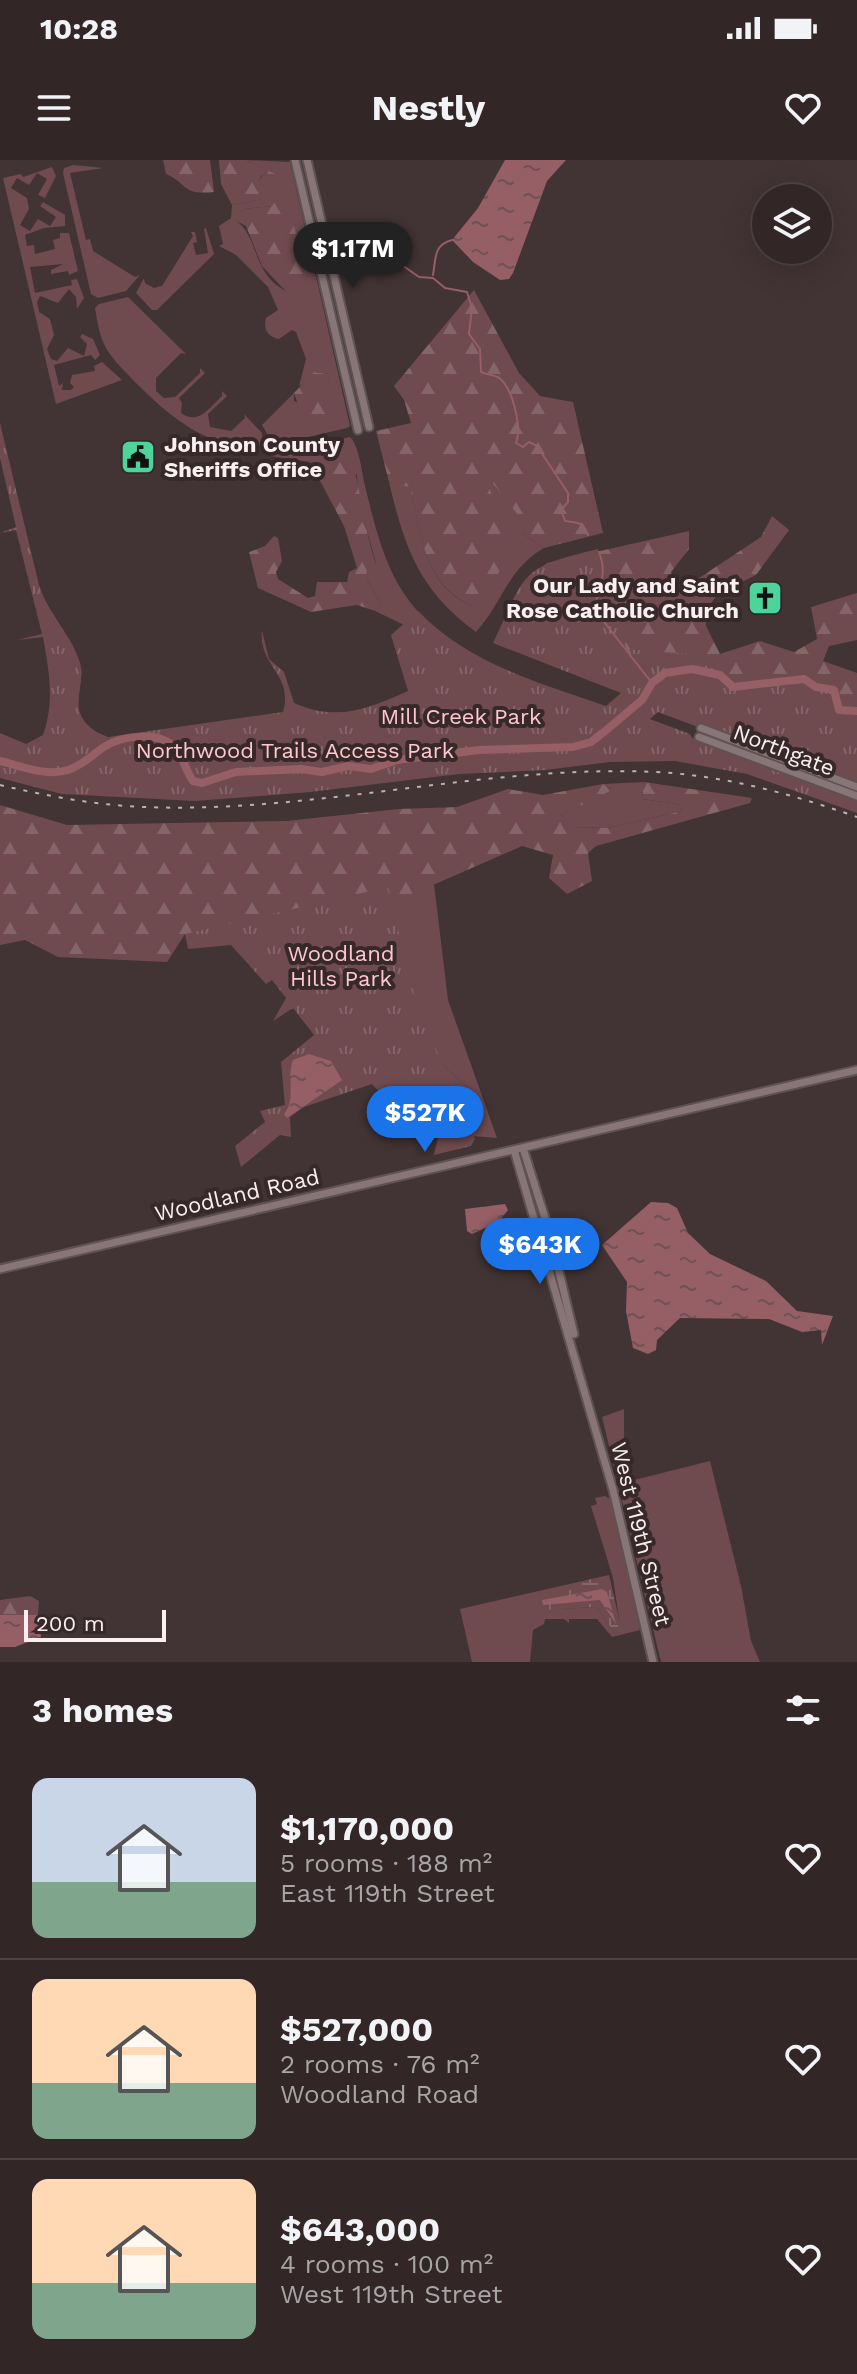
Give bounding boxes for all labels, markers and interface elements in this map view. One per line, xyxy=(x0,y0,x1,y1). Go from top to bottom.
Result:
text: 10:28 xyxy=(40,11,118,46)
icon: menu xyxy=(32,86,76,130)
icon: heart xyxy=(781,86,825,130)
text: Nestly xyxy=(372,87,485,129)
map controls xyxy=(752,184,832,264)
button: layers xyxy=(752,184,832,264)
pin: $1.17M xyxy=(288,222,418,290)
text: $1.17M xyxy=(311,233,395,263)
place label: Johnson County Sheriffs Office xyxy=(164,432,341,482)
public building icon: Johnson County Sheriffs Office xyxy=(119,438,157,476)
place label: Our Lady and Saint Rose Catholic Church xyxy=(506,573,739,623)
church icon: Our Lady and Saint Rose Catholic Church xyxy=(746,579,784,617)
park label: Mill Creek Park xyxy=(381,704,541,729)
street label: Northgate xyxy=(730,719,838,781)
park label: Northwood Trails Access Park xyxy=(136,738,454,763)
park label: Woodland Hills Park xyxy=(287,941,395,991)
pin: $527K xyxy=(369,1086,481,1154)
text: $527K xyxy=(385,1097,465,1127)
street label: Woodland Road xyxy=(152,1164,322,1226)
pin: $643K xyxy=(484,1218,596,1286)
text: $643K xyxy=(499,1229,581,1259)
street label: West 119th Street xyxy=(606,1440,676,1628)
scale bar xyxy=(24,1606,166,1642)
text: 200 m xyxy=(36,1611,105,1636)
icon: filters xyxy=(781,1688,825,1732)
text: 3 homes xyxy=(32,1690,173,1730)
text: $1,170,000 xyxy=(280,1808,454,1848)
icon: home xyxy=(96,1810,192,1906)
icon: heart xyxy=(781,1836,825,1880)
text: 5 rooms · 188 m² xyxy=(280,1848,492,1878)
text: East 119th Street xyxy=(280,1878,495,1908)
text: $527,000 xyxy=(280,2009,433,2049)
icon: home xyxy=(96,2011,192,2107)
icon: heart xyxy=(781,2037,825,2081)
text: 2 rooms · 76 m² xyxy=(280,2049,479,2079)
text: Woodland Road xyxy=(280,2079,479,2109)
text: $643,000 xyxy=(280,2209,440,2249)
icon: home xyxy=(96,2211,192,2307)
icon: heart xyxy=(781,2237,825,2281)
text: 4 rooms · 100 m² xyxy=(280,2249,493,2279)
text: West 119th Street xyxy=(280,2279,502,2309)

